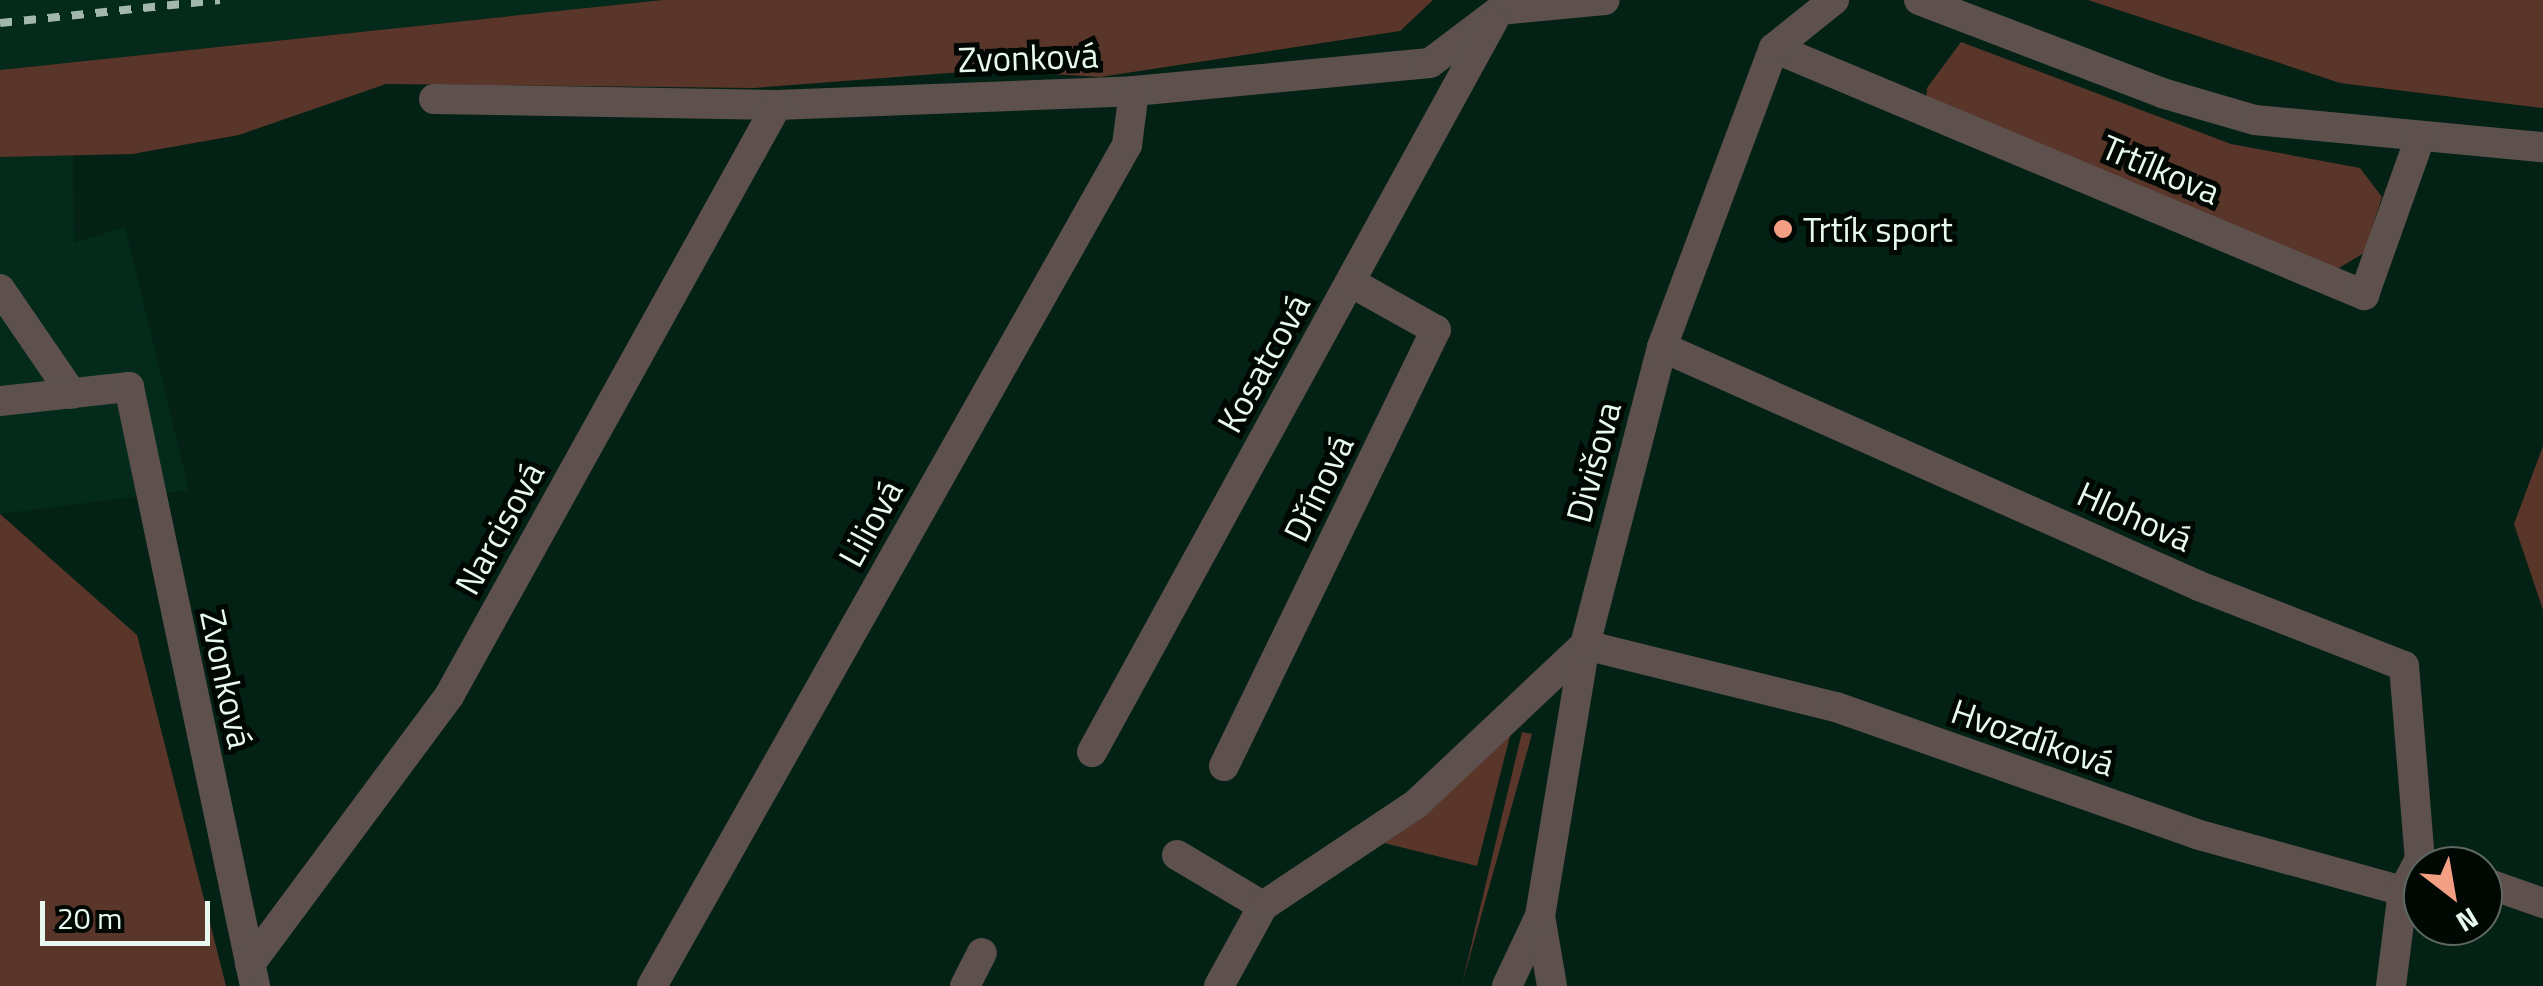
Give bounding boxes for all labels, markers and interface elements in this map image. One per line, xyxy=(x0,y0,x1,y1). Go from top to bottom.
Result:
street label: Zvonková xyxy=(957,34,1099,80)
street label: Trtílkova xyxy=(2096,125,2226,213)
place label: Trtík sport xyxy=(1803,208,1953,250)
marker: Trtík sport xyxy=(1772,218,1794,240)
street label: Kosatcová xyxy=(1208,287,1318,439)
street label: Divišova xyxy=(1557,397,1629,527)
street label: Dřínová xyxy=(1274,428,1362,548)
street label: Narcisová xyxy=(446,455,552,601)
street label: Liliová xyxy=(829,472,911,574)
street label: Hlohová xyxy=(2071,472,2199,560)
street label: Zvonková xyxy=(192,606,262,752)
street label: Hvozdíková xyxy=(1946,690,2120,784)
north arrow xyxy=(2403,846,2503,946)
scale bar xyxy=(45,881,215,943)
text: 20 m xyxy=(57,895,122,941)
text: N xyxy=(2448,897,2487,944)

